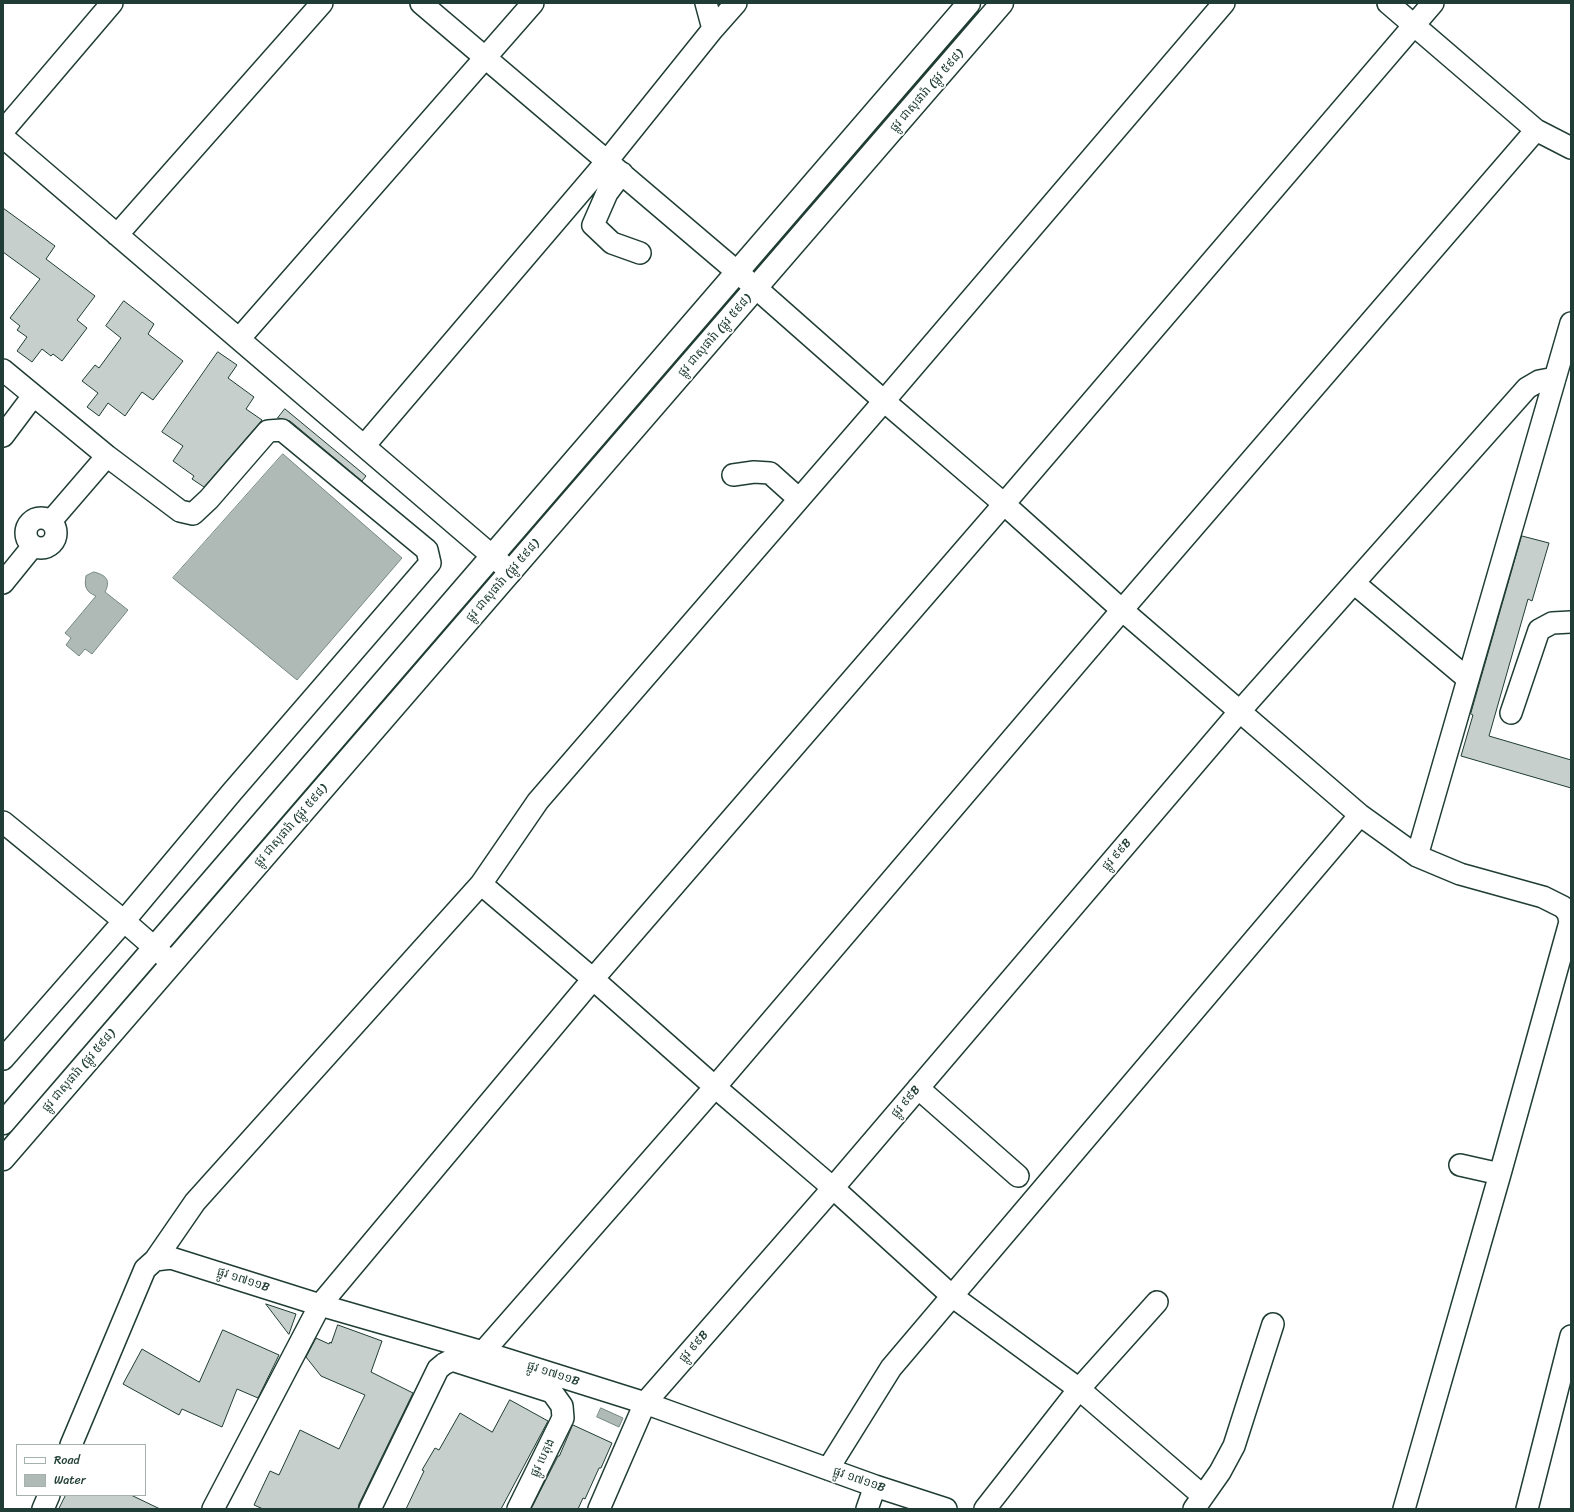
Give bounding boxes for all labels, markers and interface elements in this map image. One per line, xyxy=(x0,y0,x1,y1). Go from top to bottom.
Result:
street label: ផ្លូវ ជាសុផារ៉ា (ផ្លូវ ៥៩៨) xyxy=(887,47,967,135)
street label: ផ្លូវ ជាសុផារ៉ា (ផ្លូវ ៥៩៨) xyxy=(675,292,755,380)
street label: ផ្លូវ ជាសុផារ៉ា (ផ្លូវ ៥៩៨) xyxy=(463,537,543,625)
street label: ផ្លូវ ជាសុផារ៉ា (ផ្លូវ ៥៩៨) xyxy=(251,782,331,870)
street label: ផ្លូវ ៩៩B xyxy=(1099,836,1135,874)
street label: ផ្លូវ ជាសុផារ៉ា (ផ្លូវ ៥៩៨) xyxy=(39,1027,119,1115)
street label: ផ្លូវ ៩៩B xyxy=(888,1083,924,1121)
street label: ផ្លូវ ១៧១១B xyxy=(215,1265,271,1295)
street label: ផ្លូវ ៩៩B xyxy=(676,1328,712,1366)
street label: ផ្លូវ ១៧១១B xyxy=(525,1359,581,1389)
street label: ផ្លូវ បេតុង xyxy=(528,1436,558,1480)
legend xyxy=(16,1444,146,1496)
text: Road xyxy=(54,1449,80,1471)
street label: ផ្លូវ ១៧១១B xyxy=(831,1464,887,1496)
text: Water xyxy=(54,1469,86,1491)

